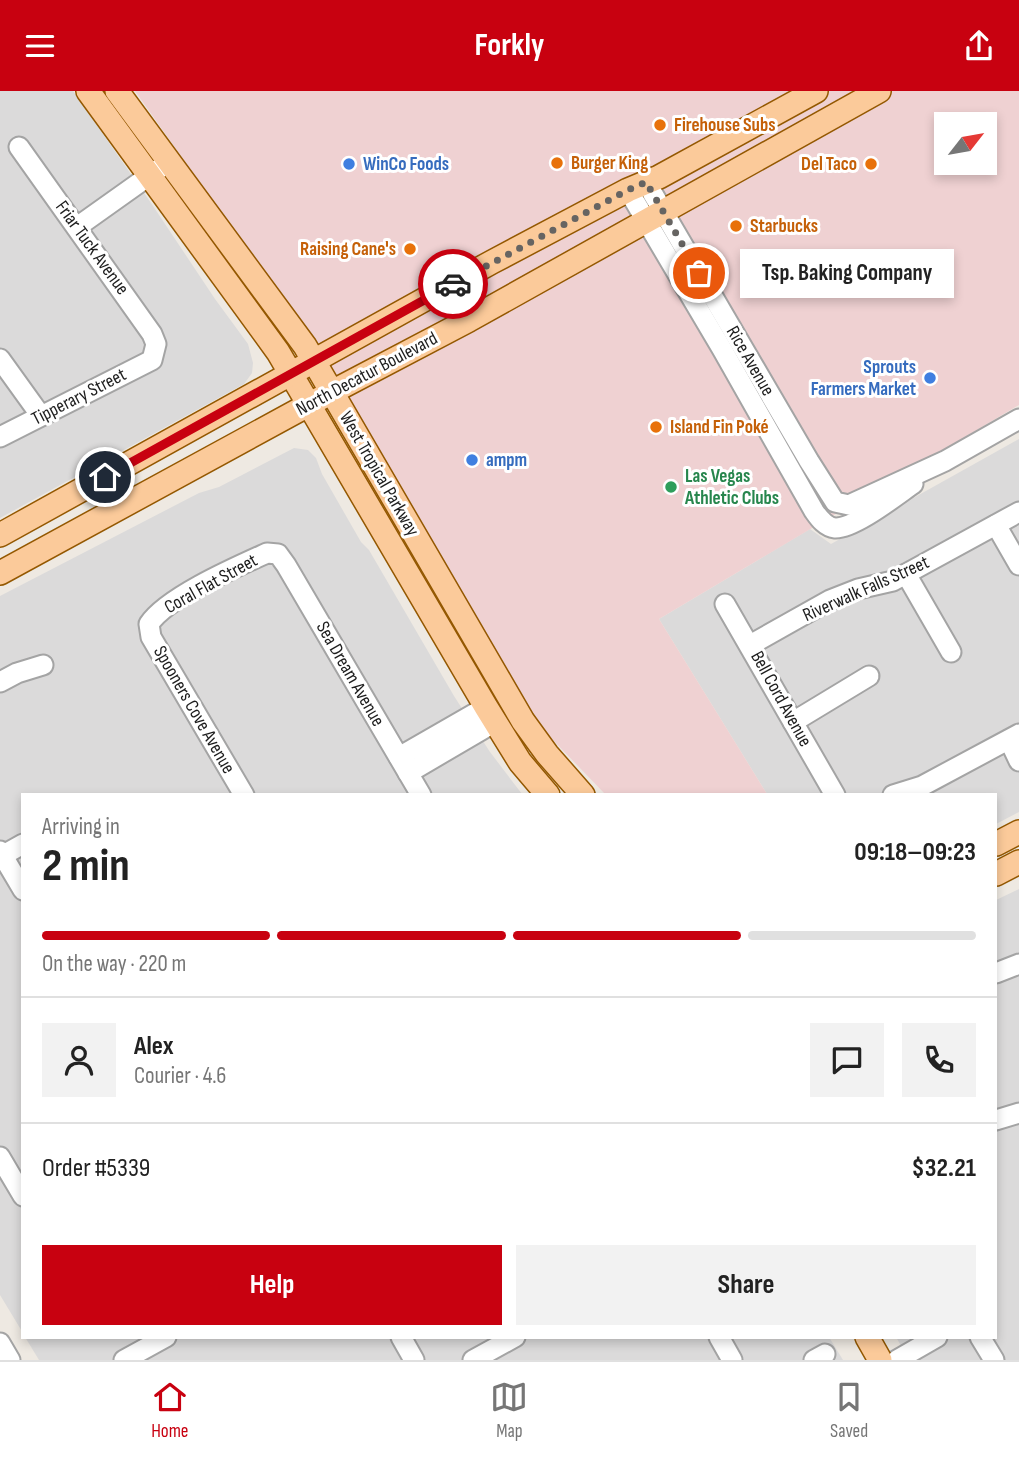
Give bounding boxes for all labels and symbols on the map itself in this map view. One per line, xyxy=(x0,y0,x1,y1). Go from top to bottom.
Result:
north arrow xyxy=(934,112,998,175)
place label: Firehouse Subs xyxy=(674,114,775,137)
marker: Firehouse Subs xyxy=(652,117,668,133)
place label: Burger King xyxy=(571,152,648,175)
place label: WinCo Foods xyxy=(363,153,449,176)
place label: Del Taco xyxy=(801,153,857,176)
marker: Burger King xyxy=(549,155,565,171)
marker: WinCo Foods xyxy=(341,156,357,172)
marker: Del Taco xyxy=(863,156,879,172)
street label: Friar Tuck Avenue xyxy=(50,197,134,299)
place label: Starbucks xyxy=(750,215,818,238)
marker: Starbucks xyxy=(728,218,744,234)
place label: Raising Cane's xyxy=(300,238,396,261)
marker: Raising Cane's xyxy=(402,241,418,257)
pin xyxy=(669,243,729,303)
courier xyxy=(418,249,488,319)
callout: Tsp. Baking Company xyxy=(741,249,954,297)
street label: Rice Avenue xyxy=(721,322,779,400)
street label: North Decatur Boulevard xyxy=(292,327,442,421)
place label: Sprouts Farmers Market xyxy=(811,356,916,401)
street label: Tipperary Street xyxy=(28,363,130,431)
marker: Sprouts Farmers Market xyxy=(922,370,938,386)
street label: West Tropical Parkway xyxy=(334,408,424,541)
place label: Island Fin Poké xyxy=(670,416,769,439)
marker: Island Fin Poké xyxy=(648,419,664,435)
pin xyxy=(75,447,135,507)
place label: ampm xyxy=(486,449,527,472)
marker: ampm xyxy=(464,452,480,468)
place label: Las Vegas Athletic Clubs xyxy=(684,465,779,510)
marker: Las Vegas Athletic Clubs xyxy=(663,479,679,495)
street label: Coral Flat Street xyxy=(160,549,262,619)
street label: Riverwalk Falls Street xyxy=(799,551,933,627)
street label: Sea Dream Avenue xyxy=(311,617,389,731)
street label: Spooners Cove Avenue xyxy=(148,642,240,778)
street label: Bell Cord Avenue xyxy=(745,647,817,751)

